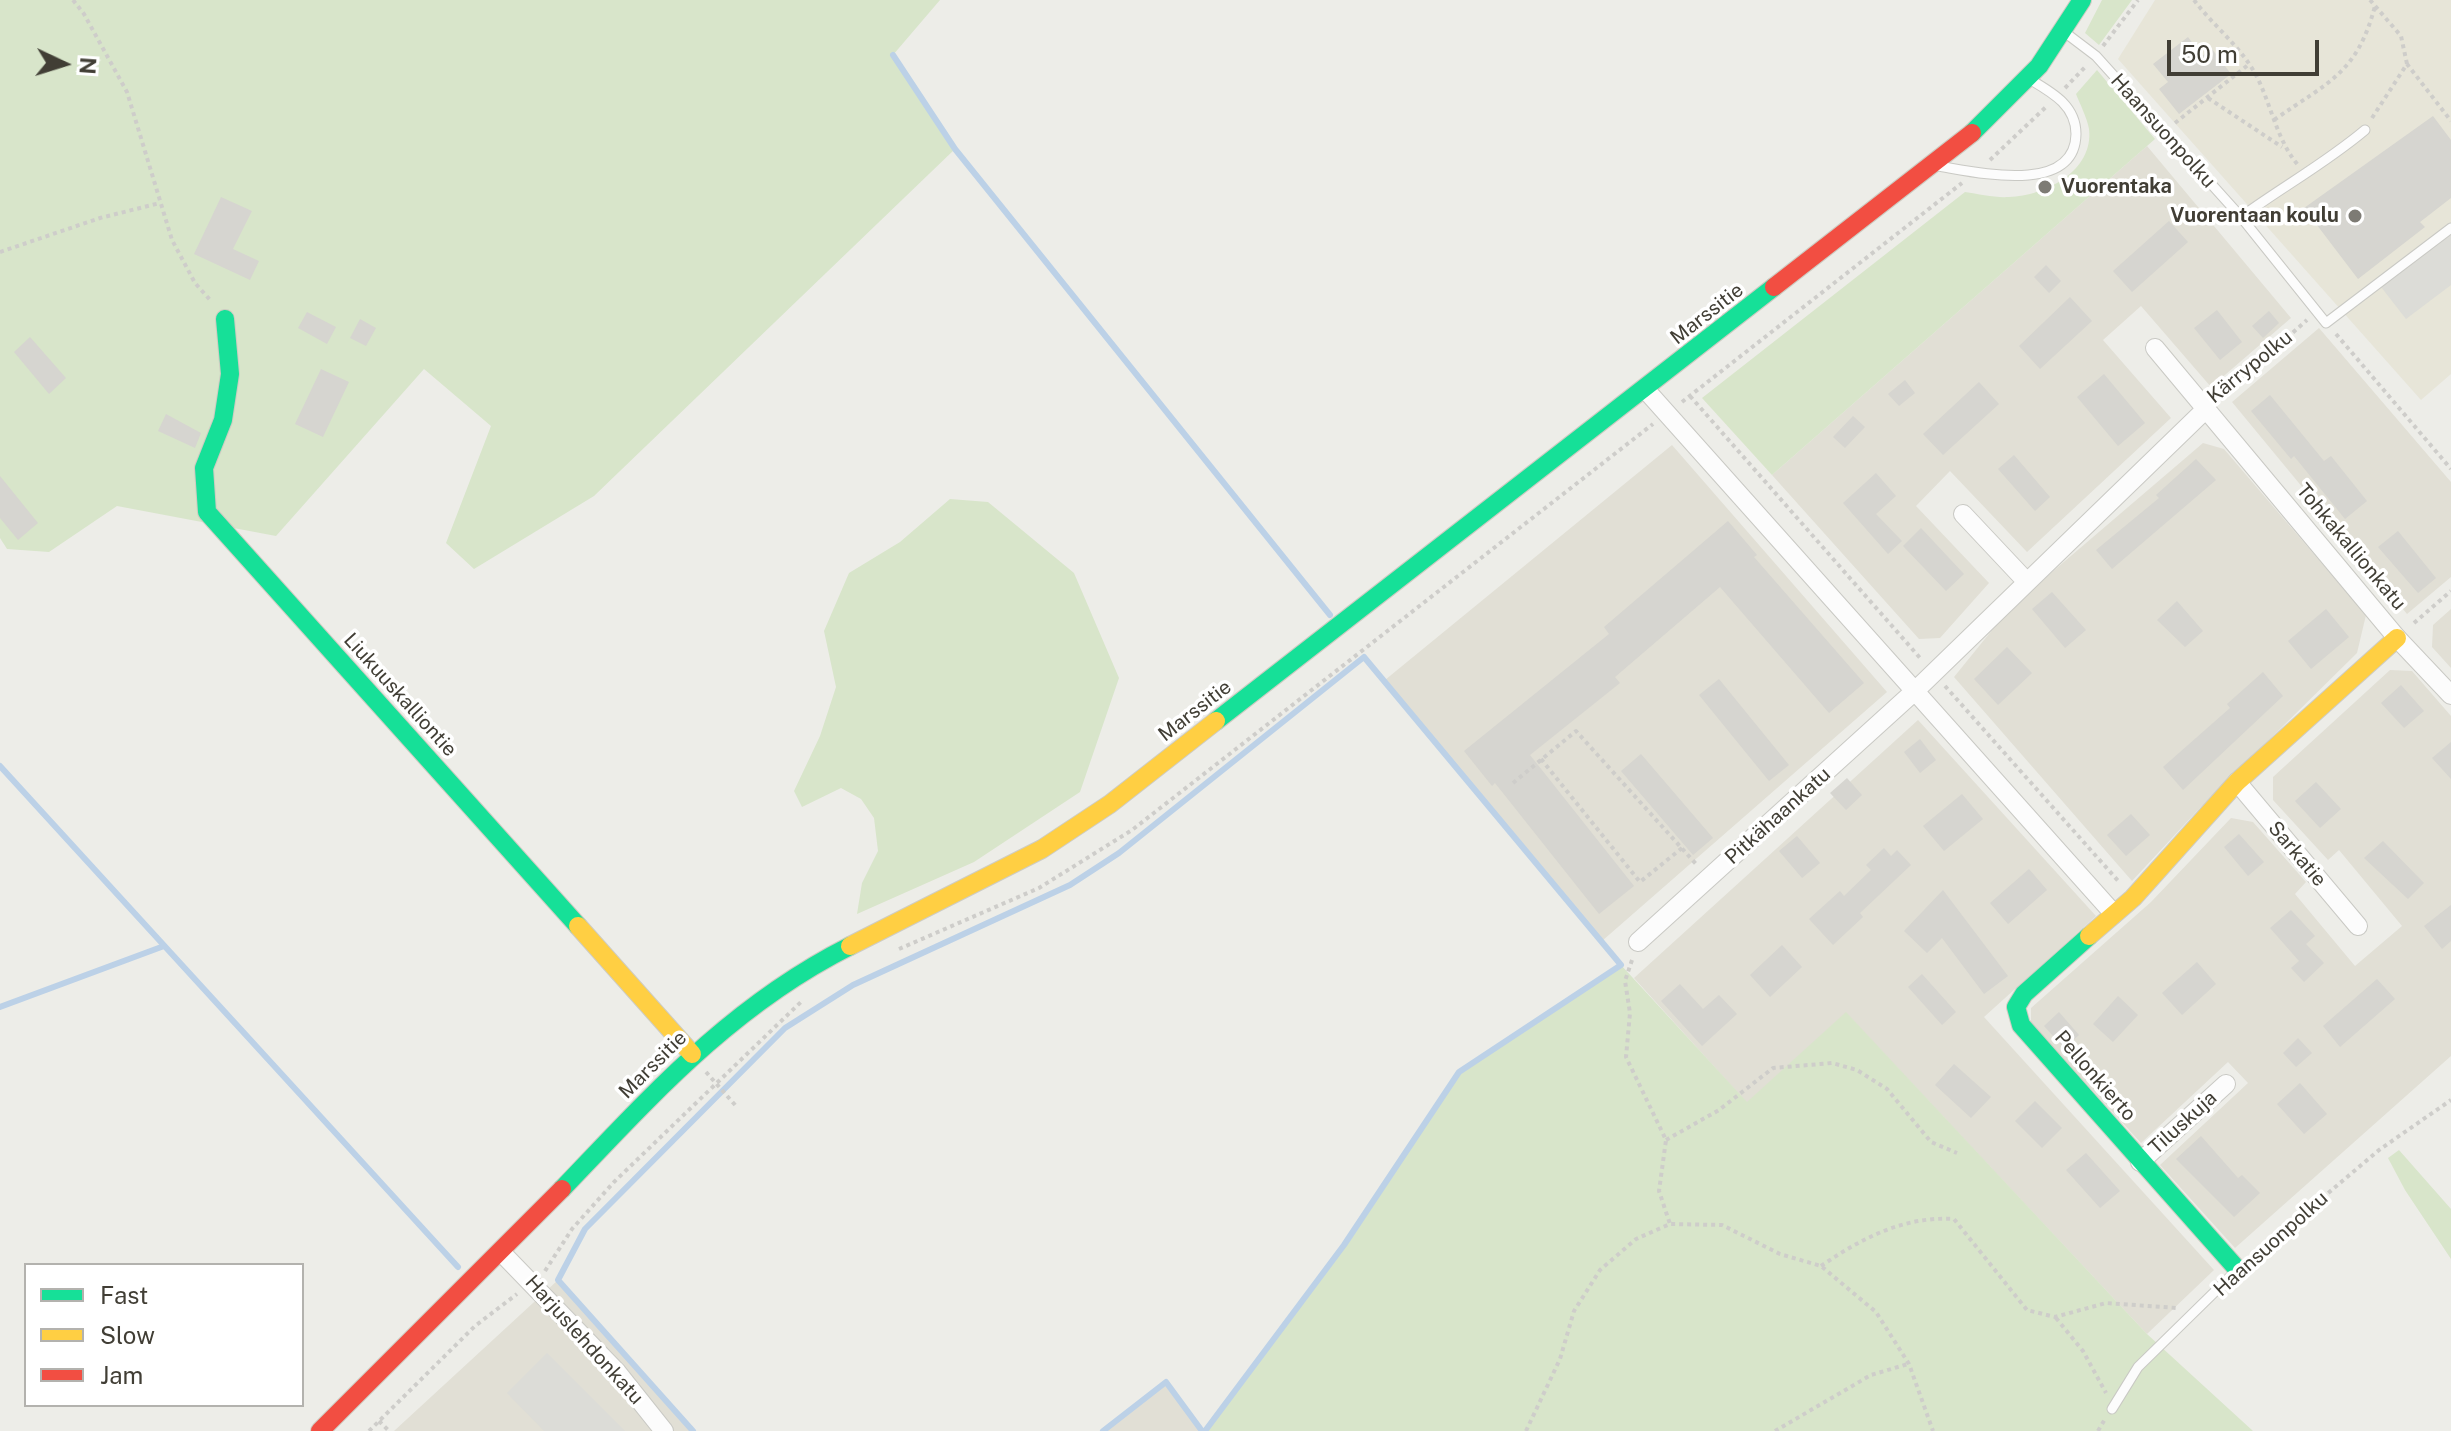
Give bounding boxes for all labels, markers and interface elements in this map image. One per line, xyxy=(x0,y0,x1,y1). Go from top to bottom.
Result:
north arrow xyxy=(24,24,104,104)
scale bar xyxy=(2171,24,2323,74)
text: 50 m xyxy=(2181,40,2238,68)
text: N xyxy=(74,56,102,75)
street label: Haansuonpolku xyxy=(2106,69,2220,193)
place label: Vuorentaka xyxy=(2061,175,2172,199)
marker: Vuorentaka xyxy=(2036,178,2054,196)
place label: Vuorentaan koulu xyxy=(2170,204,2339,228)
marker: Vuorentaan koulu xyxy=(2346,207,2364,225)
street label: Marssitie xyxy=(1666,278,1748,350)
street label: Kärrypolku xyxy=(2202,325,2298,409)
street label: Tohkakallionkatu xyxy=(2291,479,2411,615)
street label: Liukuuskalliontie xyxy=(338,628,462,762)
street label: Marssitie xyxy=(1154,675,1236,747)
street label: Pitkähaankatu xyxy=(1720,762,1836,870)
street label: Sarkatie xyxy=(2263,816,2331,892)
street label: Marssitie xyxy=(614,1026,692,1104)
street label: Pellonkierto xyxy=(2049,1026,2141,1126)
street label: Tiluskuja xyxy=(2144,1086,2222,1160)
street label: Haansuonpolku xyxy=(2209,1187,2333,1301)
legend xyxy=(24,1263,304,1407)
street label: Harjuslehdonkatu xyxy=(520,1271,648,1409)
text: Fast xyxy=(100,1281,148,1309)
text: Slow xyxy=(100,1321,155,1349)
text: Jam xyxy=(100,1361,143,1389)

